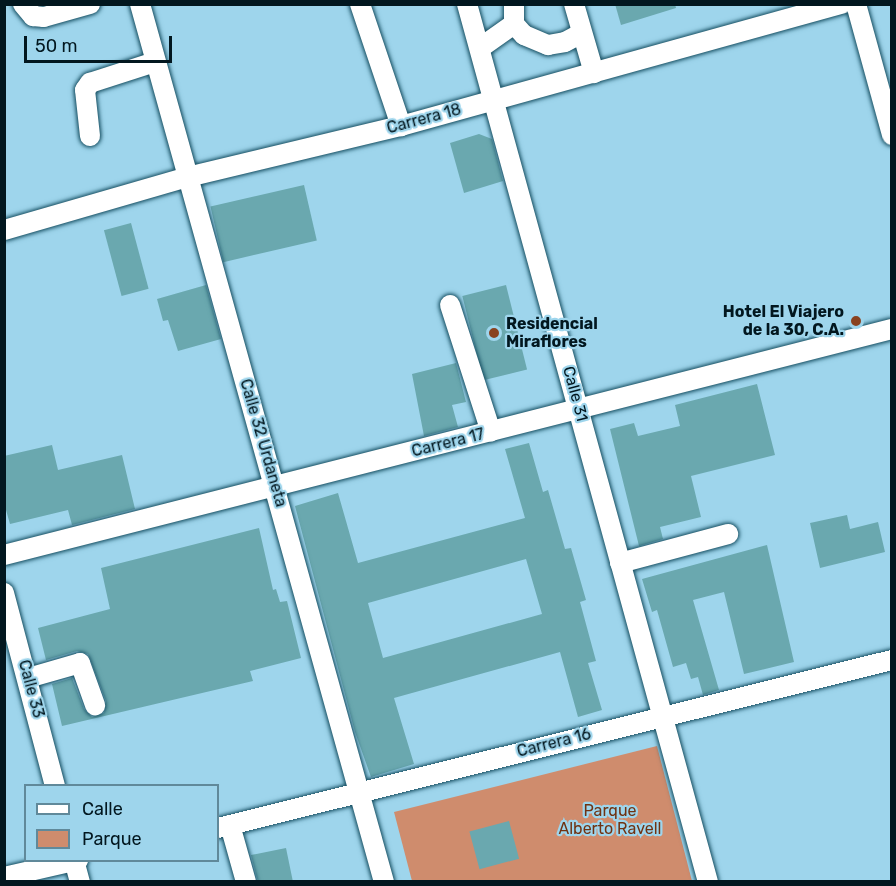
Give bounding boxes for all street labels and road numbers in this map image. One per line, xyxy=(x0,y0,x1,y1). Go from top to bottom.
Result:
street label: Carrera 18 xyxy=(385,100,463,138)
street label: Calle 31 xyxy=(558,364,592,424)
street label: Calle 32 Urdaneta xyxy=(236,377,290,509)
street label: Carrera 17 xyxy=(410,425,486,461)
street label: Calle 33 xyxy=(14,658,48,720)
street label: Carrera 16 xyxy=(515,725,593,761)

